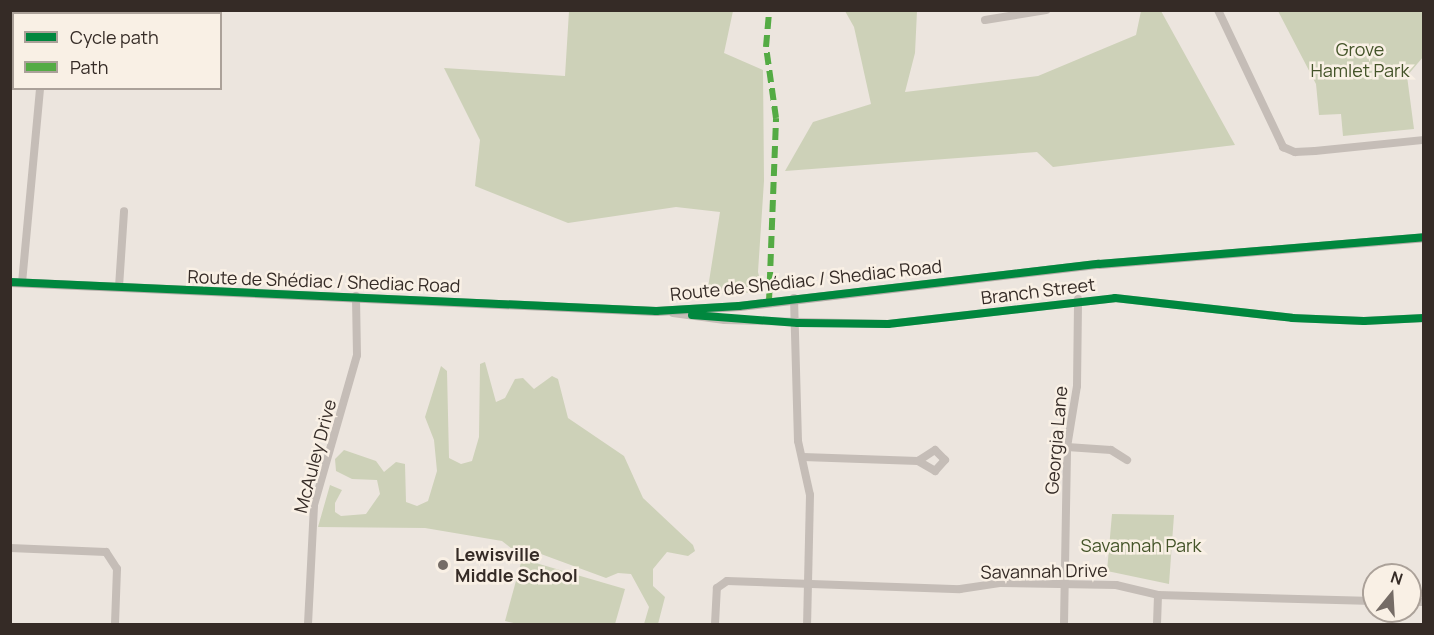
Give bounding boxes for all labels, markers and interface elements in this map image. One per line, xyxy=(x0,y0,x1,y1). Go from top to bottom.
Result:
legend xyxy=(12,12,222,90)
text: Cycle path xyxy=(70,25,159,49)
park label: Grove Hamlet Park xyxy=(1311,39,1409,82)
text: Path xyxy=(70,55,108,79)
street label: Route de Shédiac / Shediac Road xyxy=(669,255,943,305)
street label: Route de Shédiac / Shediac Road xyxy=(187,265,461,297)
street label: Branch Street xyxy=(980,273,1096,309)
street label: Georgia Lane xyxy=(1041,385,1071,495)
street label: McAuley Drive xyxy=(289,397,341,515)
park label: Savannah Park xyxy=(1081,534,1201,556)
place label: Lewisville Middle School xyxy=(455,544,578,586)
marker: Lewisville Middle School xyxy=(436,558,450,572)
street label: Savannah Drive xyxy=(980,559,1108,583)
north arrow xyxy=(1362,563,1422,623)
text: N xyxy=(1388,566,1406,590)

